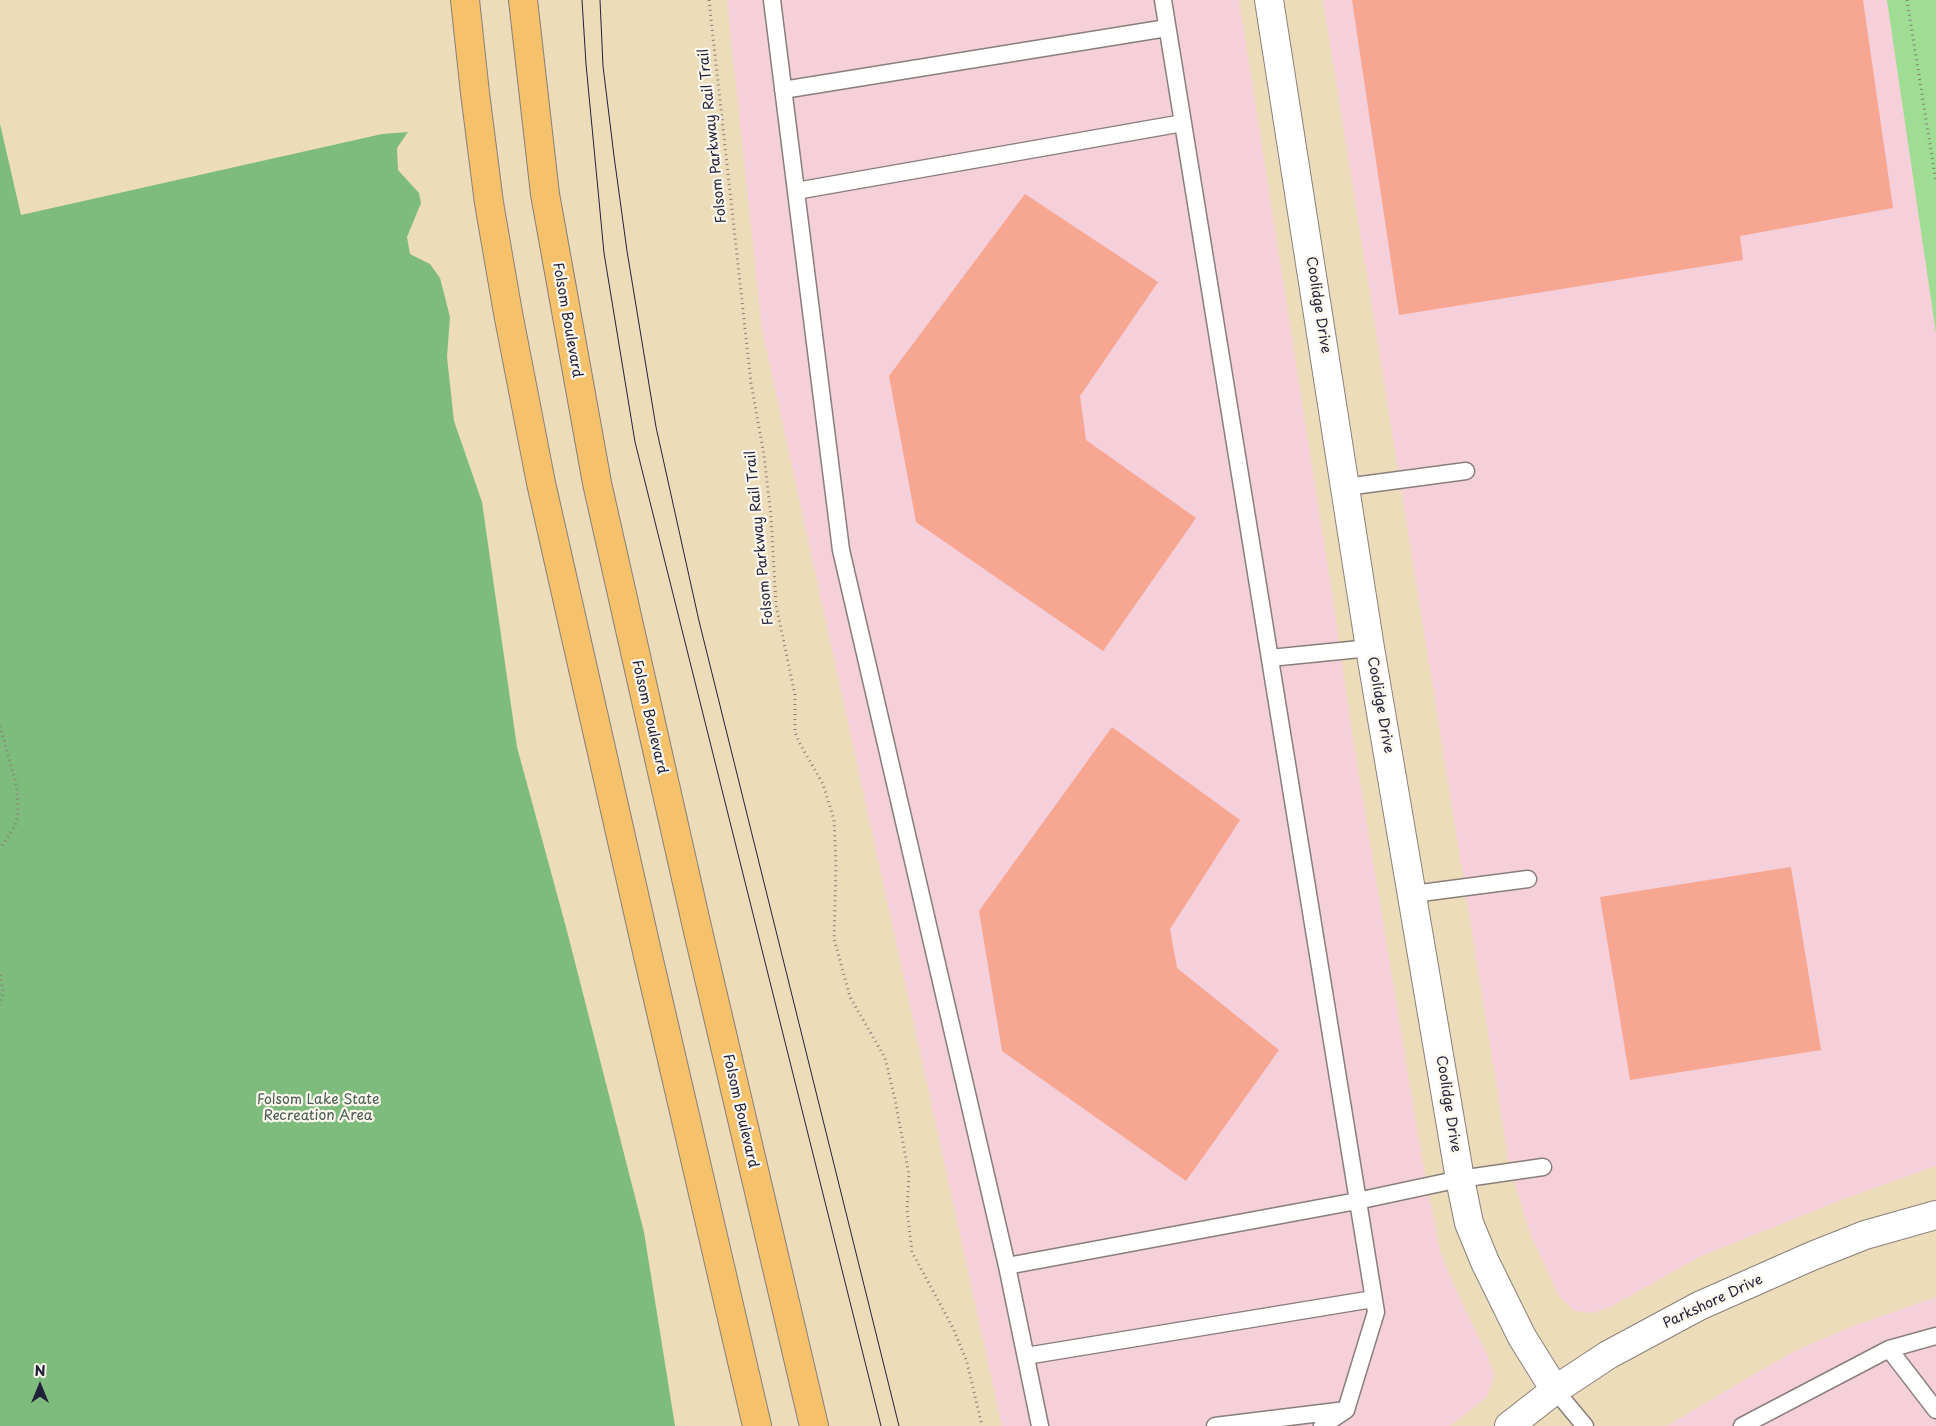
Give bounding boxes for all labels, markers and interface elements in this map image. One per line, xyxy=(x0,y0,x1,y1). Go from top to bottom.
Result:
street label: Folsom Parkway Rail Trail xyxy=(695,48,731,224)
street label: Coolidge Drive xyxy=(1302,255,1334,355)
street label: Folsom Boulevard xyxy=(549,261,585,379)
street label: Folsom Parkway Rail Trail xyxy=(742,450,778,626)
street label: Coolidge Drive xyxy=(1363,655,1397,755)
street label: Folsom Boulevard xyxy=(628,658,670,776)
street label: Folsom Boulevard xyxy=(719,1052,761,1170)
street label: Coolidge Drive xyxy=(1432,1054,1464,1154)
park label: Folsom Lake State Recreation Area xyxy=(257,1092,379,1124)
street label: Parkshore Drive xyxy=(1661,1272,1765,1332)
text: N xyxy=(34,1360,46,1381)
north arrow xyxy=(15,1361,65,1411)

